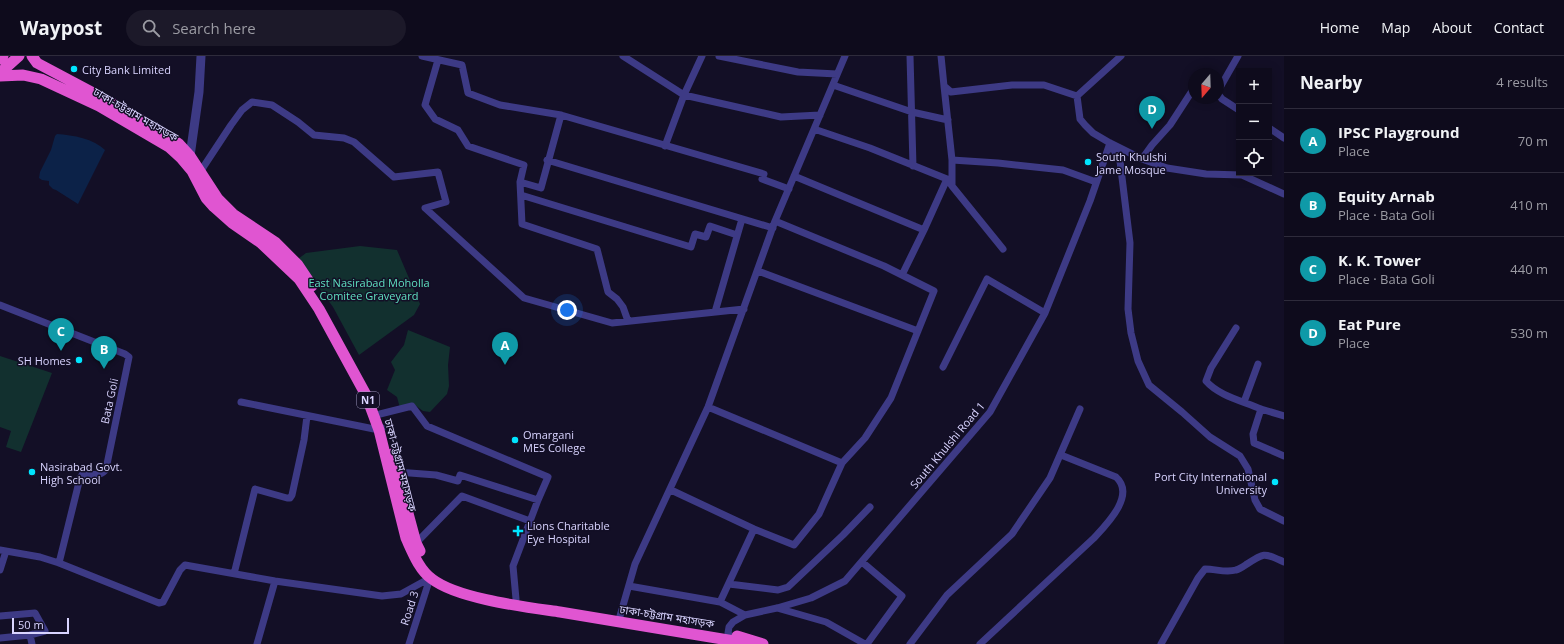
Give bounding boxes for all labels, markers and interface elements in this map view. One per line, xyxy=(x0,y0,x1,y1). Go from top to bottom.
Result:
search box xyxy=(126,10,406,46)
text: Waypost xyxy=(20,15,102,41)
icon: search xyxy=(140,17,162,39)
text: Search here xyxy=(172,18,256,38)
text: Home xyxy=(1320,18,1359,37)
text: Map xyxy=(1381,18,1410,37)
text: About xyxy=(1432,18,1472,37)
text: Contact xyxy=(1494,18,1544,37)
place label: City Bank Limited xyxy=(82,62,171,77)
marker: City Bank Limited xyxy=(69,64,79,74)
north arrow xyxy=(1188,68,1224,104)
map controls xyxy=(1236,68,1272,176)
button: + xyxy=(1236,68,1272,104)
text: Nearby xyxy=(1300,71,1362,94)
text: 4 results xyxy=(1496,73,1548,91)
street label: ঢাকা-চট্টগ্রাম মহাসড়ক xyxy=(90,83,181,144)
pin: D xyxy=(1139,96,1165,129)
button: − xyxy=(1236,104,1272,140)
text: IPSC Playground xyxy=(1338,122,1459,142)
text: A xyxy=(1309,132,1317,150)
text: 70 m xyxy=(1518,132,1548,150)
button: locate xyxy=(1236,140,1272,176)
text: Place xyxy=(1338,142,1370,160)
place label: South Khulshi Jame Mosque xyxy=(1095,149,1167,177)
marker: South Khulshi Jame Mosque xyxy=(1083,157,1093,167)
text: Equity Arnab xyxy=(1338,186,1435,206)
text: B xyxy=(1309,196,1317,214)
text: 410 m xyxy=(1510,196,1548,214)
text: Place · Bata Goli xyxy=(1338,206,1435,224)
text: K. K. Tower xyxy=(1338,250,1421,270)
text: C xyxy=(1309,260,1317,278)
text: 440 m xyxy=(1510,260,1548,278)
text: Place · Bata Goli xyxy=(1338,270,1435,288)
park label: East Nasirabad Moholla Comitee Graveyard xyxy=(308,275,430,303)
your location xyxy=(557,300,577,320)
text: Eat Pure xyxy=(1338,314,1401,334)
pin: C xyxy=(48,318,74,351)
text: D xyxy=(1308,324,1318,342)
text: 530 m xyxy=(1510,324,1548,342)
pin: A xyxy=(492,332,518,365)
text: Place xyxy=(1338,334,1370,352)
pin: B xyxy=(91,336,117,369)
place label: SH Homes xyxy=(18,353,71,368)
marker: SH Homes xyxy=(74,355,84,365)
street label: Bata Goli xyxy=(97,377,121,425)
road number: N1 xyxy=(357,392,379,408)
street label: South Khulshi Road 1 xyxy=(906,398,988,492)
street label: ঢাকা-চট্টগ্রাম মহাসড়ক xyxy=(381,416,421,513)
place label: Omargani MES College xyxy=(523,427,585,455)
marker: Omargani MES College xyxy=(510,435,520,445)
place label: Nasirabad Govt. High School xyxy=(40,459,122,487)
marker: Nasirabad Govt. High School xyxy=(27,467,37,477)
place label: Port City International University xyxy=(1154,469,1267,497)
marker: Port City International University xyxy=(1270,477,1280,487)
place label: Lions Charitable Eye Hospital xyxy=(527,518,610,546)
marker: Lions Charitable Eye Hospital xyxy=(512,525,524,537)
street label: Road 3 xyxy=(396,589,422,627)
street label: ঢাকা-চট্টগ্রাম মহাসড়ক xyxy=(618,601,716,631)
scale bar xyxy=(12,616,69,635)
text: 50 m xyxy=(18,617,44,632)

